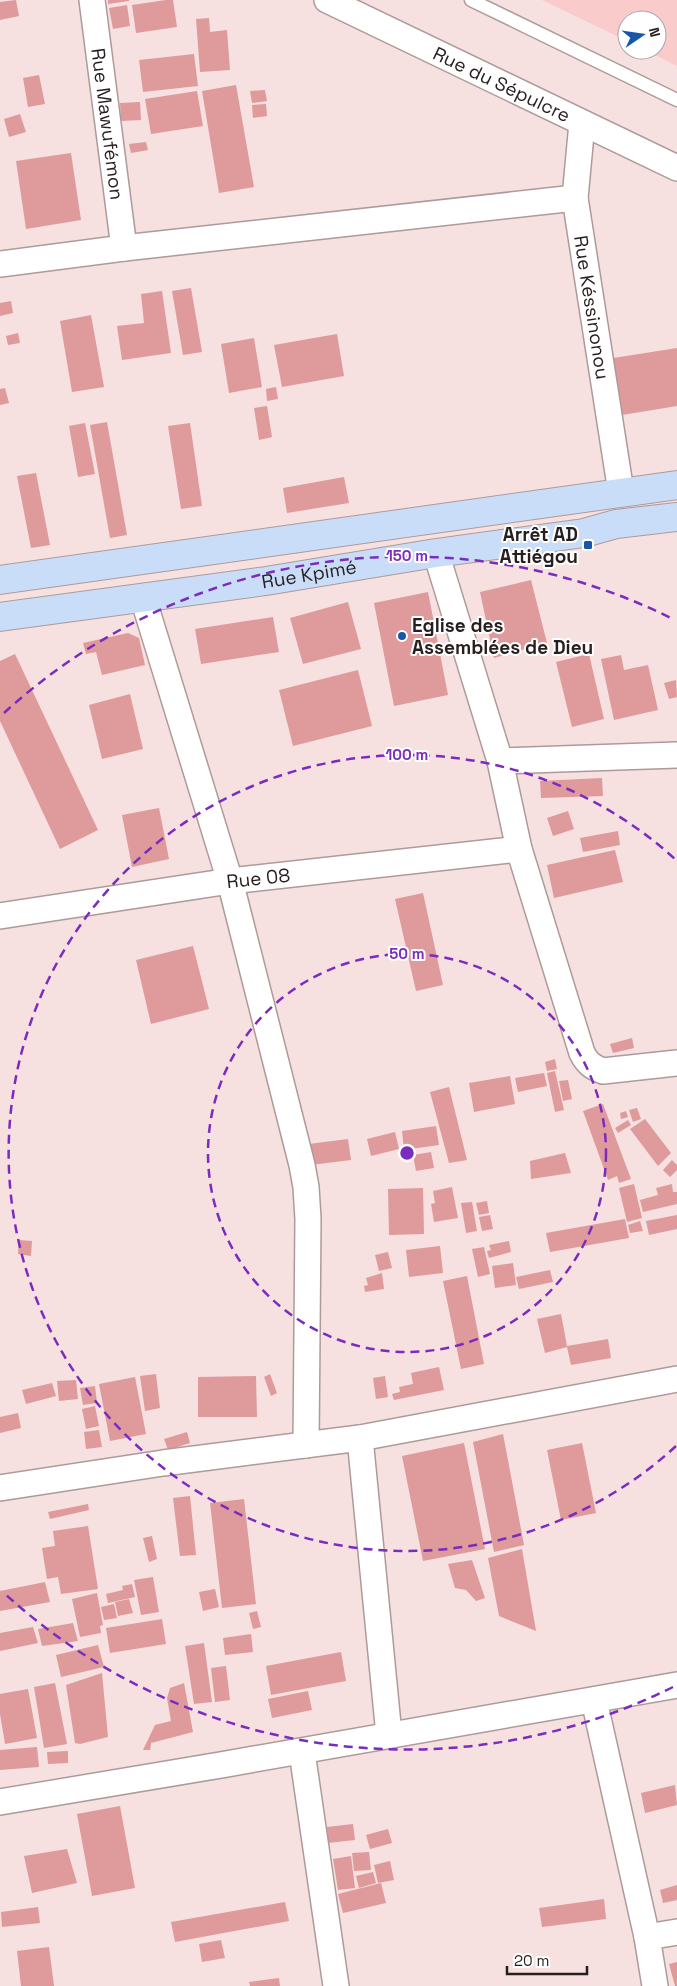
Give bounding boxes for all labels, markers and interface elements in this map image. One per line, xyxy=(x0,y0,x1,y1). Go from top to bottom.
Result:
north arrow xyxy=(617,10,667,60)
text: N xyxy=(645,25,664,39)
street label: Rue du Sépulcre xyxy=(429,41,574,128)
street label: Rue Mawufémon xyxy=(85,47,130,201)
street label: Rue Késsinonou xyxy=(568,234,615,381)
place label: Arrêt AD Attiégou xyxy=(500,522,578,569)
marker: Arrêt AD Attiégou xyxy=(582,539,594,551)
text: 150 m xyxy=(386,546,428,565)
street label: Rue Kpimé xyxy=(260,554,358,595)
place label: Eglise des Assemblées de Dieu xyxy=(412,613,593,660)
marker: Eglise des Assemblées de Dieu xyxy=(396,630,408,642)
text: 100 m xyxy=(386,745,428,764)
street label: Rue 08 xyxy=(225,862,291,894)
text: 50 m xyxy=(389,944,425,963)
centre of rings xyxy=(398,1144,416,1162)
scale bar xyxy=(507,1944,587,1976)
text: 20 m xyxy=(514,1951,549,1970)

